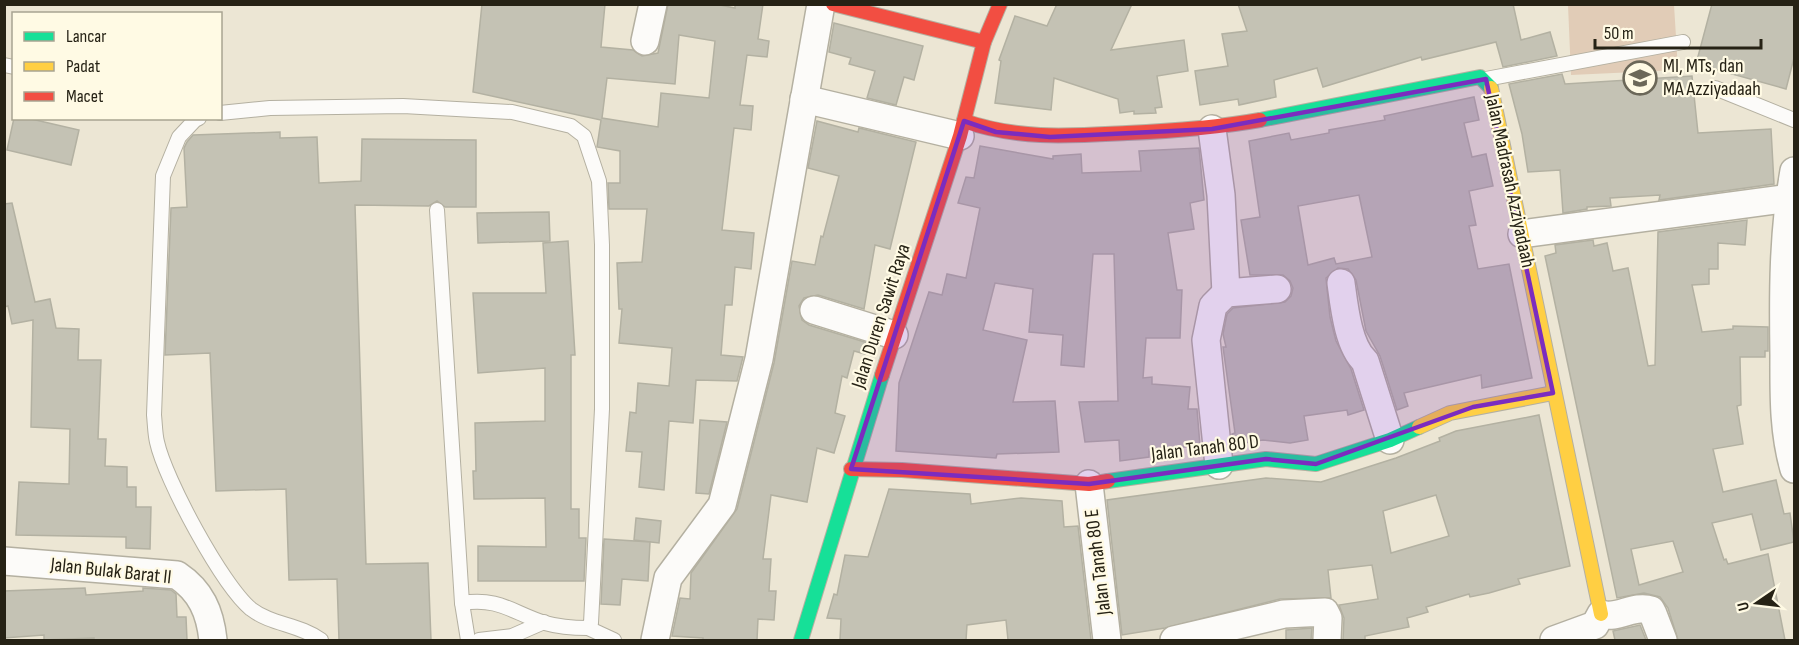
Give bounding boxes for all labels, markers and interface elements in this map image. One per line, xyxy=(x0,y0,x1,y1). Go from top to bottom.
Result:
legend xyxy=(12,12,222,120)
scale bar xyxy=(1595,12,1762,50)
text: 50 m xyxy=(1604,23,1634,44)
text: Lancar xyxy=(66,26,106,47)
place label: MI, MTs, dan MA Azziyadaah xyxy=(1663,54,1761,101)
text: Padat xyxy=(66,56,101,77)
school or university icon: MI, MTs, dan MA Azziyadaah xyxy=(1622,60,1658,96)
text: Macet xyxy=(66,86,104,107)
street label: Jalan Madrasah Azziyadaah xyxy=(1480,91,1540,270)
street label: Jalan Duren Sawit Raya xyxy=(846,241,916,392)
street label: Jalan Tanah 80 D xyxy=(1149,429,1260,467)
street label: Jalan Tanah 80 E xyxy=(1080,508,1117,617)
street label: Jalan Bulak Barat II xyxy=(48,553,173,589)
north arrow xyxy=(1727,573,1787,633)
text: U xyxy=(1734,600,1754,613)

